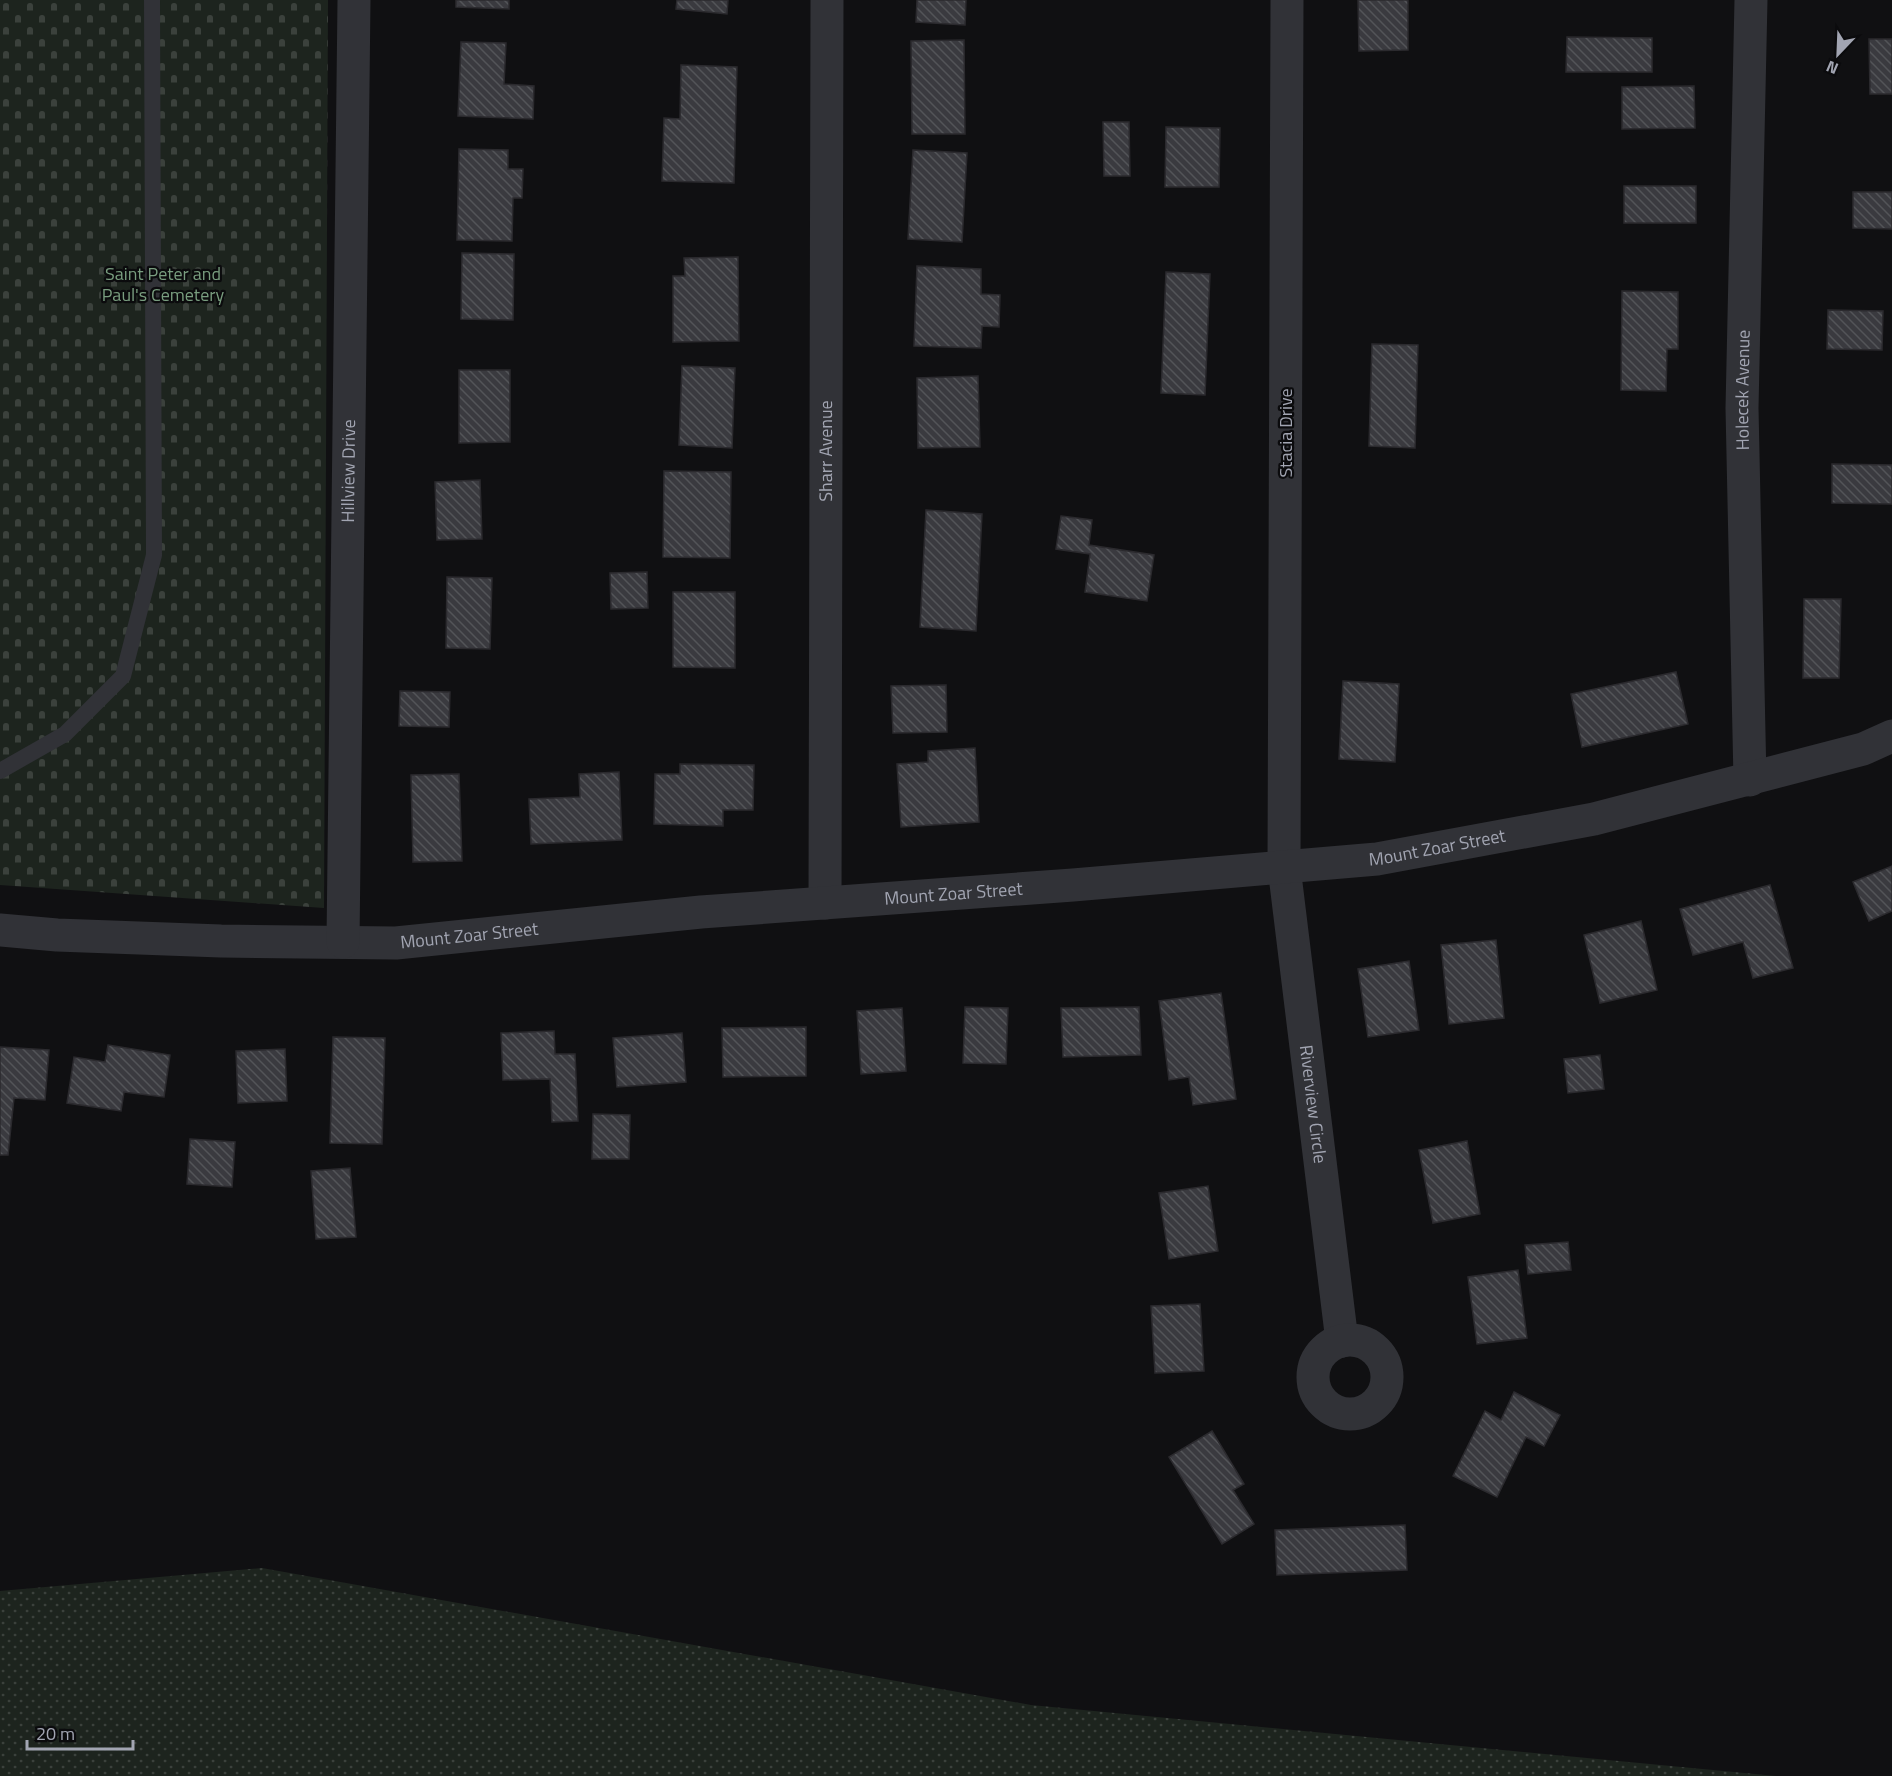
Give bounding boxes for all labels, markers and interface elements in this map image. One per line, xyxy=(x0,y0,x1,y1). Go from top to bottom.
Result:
north arrow xyxy=(1808,24,1868,84)
text: N xyxy=(1822,55,1842,81)
park label: Saint Peter and Paul's Cemetery xyxy=(102,260,225,308)
street label: Holecek Avenue xyxy=(1728,329,1757,451)
street label: Stacia Drive xyxy=(1272,388,1299,478)
street label: Sharr Avenue xyxy=(812,400,839,502)
street label: Hillview Drive xyxy=(334,419,362,523)
street label: Mount Zoar Street xyxy=(1367,821,1508,873)
street label: Mount Zoar Street xyxy=(883,875,1024,912)
street label: Mount Zoar Street xyxy=(399,915,540,955)
street label: Riverview Circle xyxy=(1293,1043,1334,1165)
scale bar xyxy=(27,1713,134,1751)
text: 20 m xyxy=(36,1720,75,1747)

